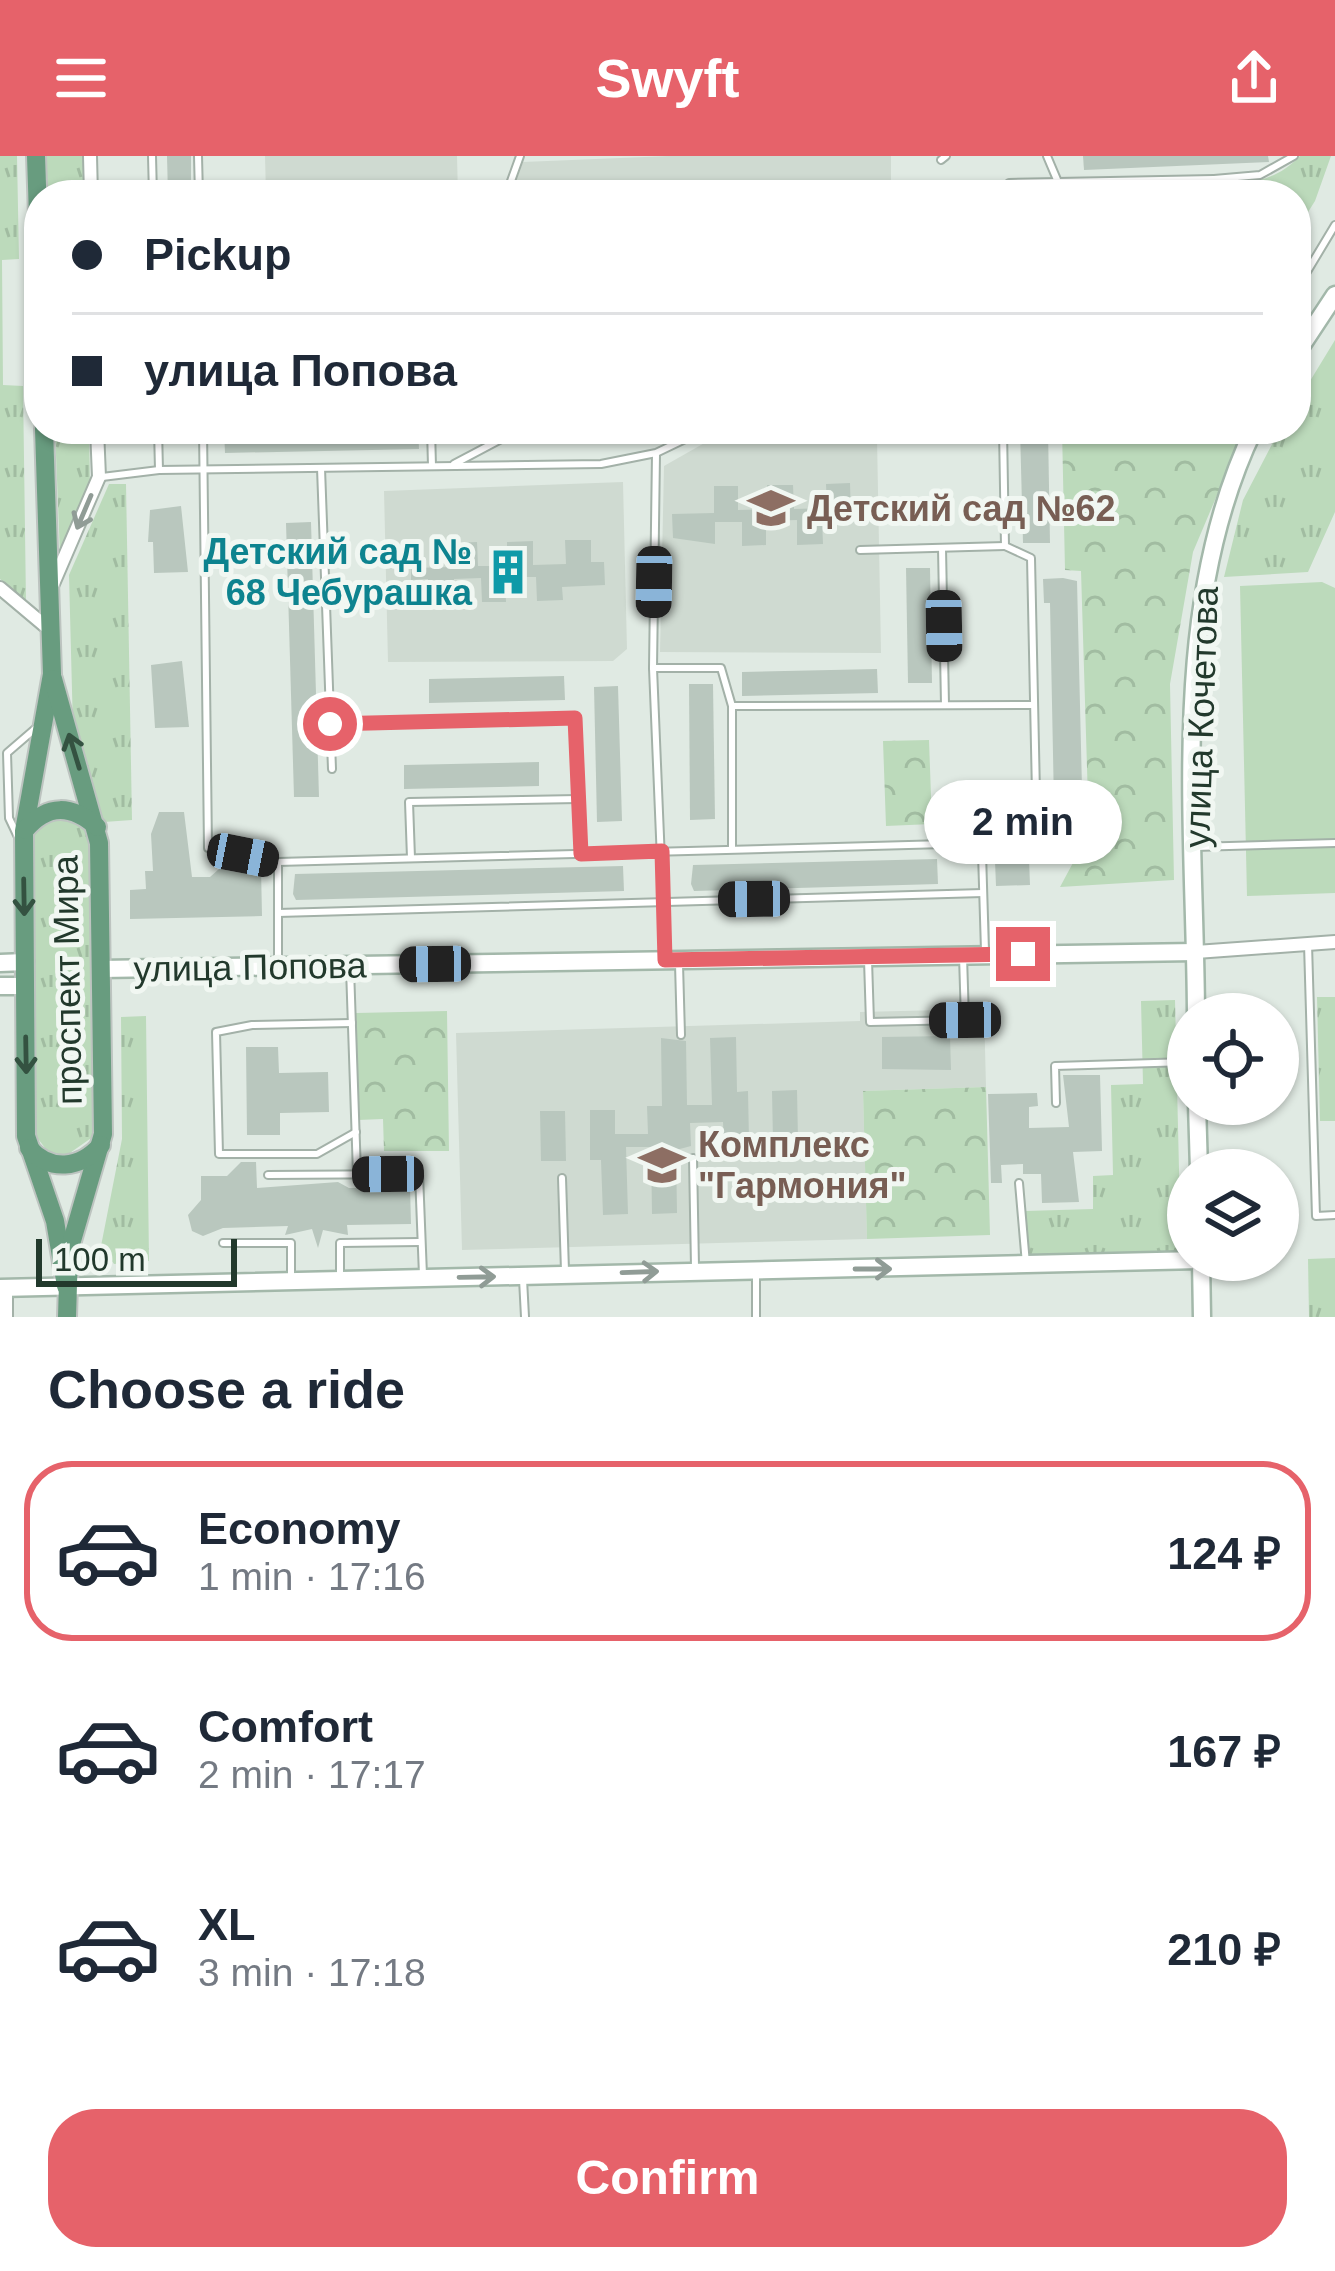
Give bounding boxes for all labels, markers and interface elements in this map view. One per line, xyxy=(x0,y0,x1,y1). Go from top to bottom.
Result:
icon: menu xyxy=(48,45,114,111)
icon: share xyxy=(1221,45,1287,111)
text: Swyft xyxy=(595,48,740,108)
text: Pickup xyxy=(144,229,292,280)
text: улица Попова xyxy=(144,345,457,396)
school or university icon: Детский сад №62 xyxy=(746,483,796,533)
place label: Детский сад №62 xyxy=(807,488,1116,529)
one-way arrow xyxy=(71,494,93,530)
place label: Детский сад № 68 Чебурашка xyxy=(203,531,473,613)
car xyxy=(635,546,673,618)
building icon: Детский сад № 68 Чебурашка xyxy=(483,547,533,597)
street label: улица Кочетова xyxy=(1176,585,1226,848)
car xyxy=(925,590,963,662)
route start xyxy=(303,697,357,751)
one-way arrow xyxy=(62,733,84,771)
callout: 2 min xyxy=(924,780,1122,864)
text: 2 min xyxy=(972,800,1074,843)
car xyxy=(204,830,282,880)
street label: проспект Мира xyxy=(44,854,90,1105)
one-way arrow xyxy=(13,877,35,916)
car xyxy=(718,880,790,918)
route end xyxy=(996,927,1050,981)
street label: улица Попова xyxy=(133,944,368,990)
car xyxy=(399,945,471,983)
map controls xyxy=(1167,993,1299,1281)
button: locate xyxy=(1167,993,1299,1125)
car xyxy=(929,1001,1001,1039)
one-way arrow xyxy=(14,1035,37,1074)
place label: Комплекс "Гармония" xyxy=(698,1124,907,1206)
school or university icon: Комплекс "Гармония" xyxy=(637,1140,687,1190)
button: layers xyxy=(1167,1149,1299,1281)
car xyxy=(352,1155,424,1193)
scale bar xyxy=(36,1233,237,1286)
text: 100 m xyxy=(54,1241,146,1278)
one-way arrow xyxy=(853,1258,892,1280)
one-way arrow xyxy=(620,1261,659,1284)
one-way arrow xyxy=(457,1265,496,1288)
text: Choose a ride xyxy=(48,1359,405,1419)
icon: car xyxy=(54,1497,162,1605)
text: Economy xyxy=(198,1503,401,1554)
text: 124 ₽ xyxy=(1167,1528,1281,1579)
text: 1 min · 17:16 xyxy=(198,1555,426,1598)
icon: car xyxy=(54,1695,162,1803)
text: Comfort xyxy=(198,1701,373,1752)
text: 167 ₽ xyxy=(1167,1726,1281,1777)
text: 2 min · 17:17 xyxy=(198,1753,426,1796)
icon: car xyxy=(54,1893,162,2001)
text: XL xyxy=(198,1899,256,1950)
text: 210 ₽ xyxy=(1167,1924,1281,1975)
text: 3 min · 17:18 xyxy=(198,1951,426,1994)
button: Confirm xyxy=(48,2109,1287,2247)

